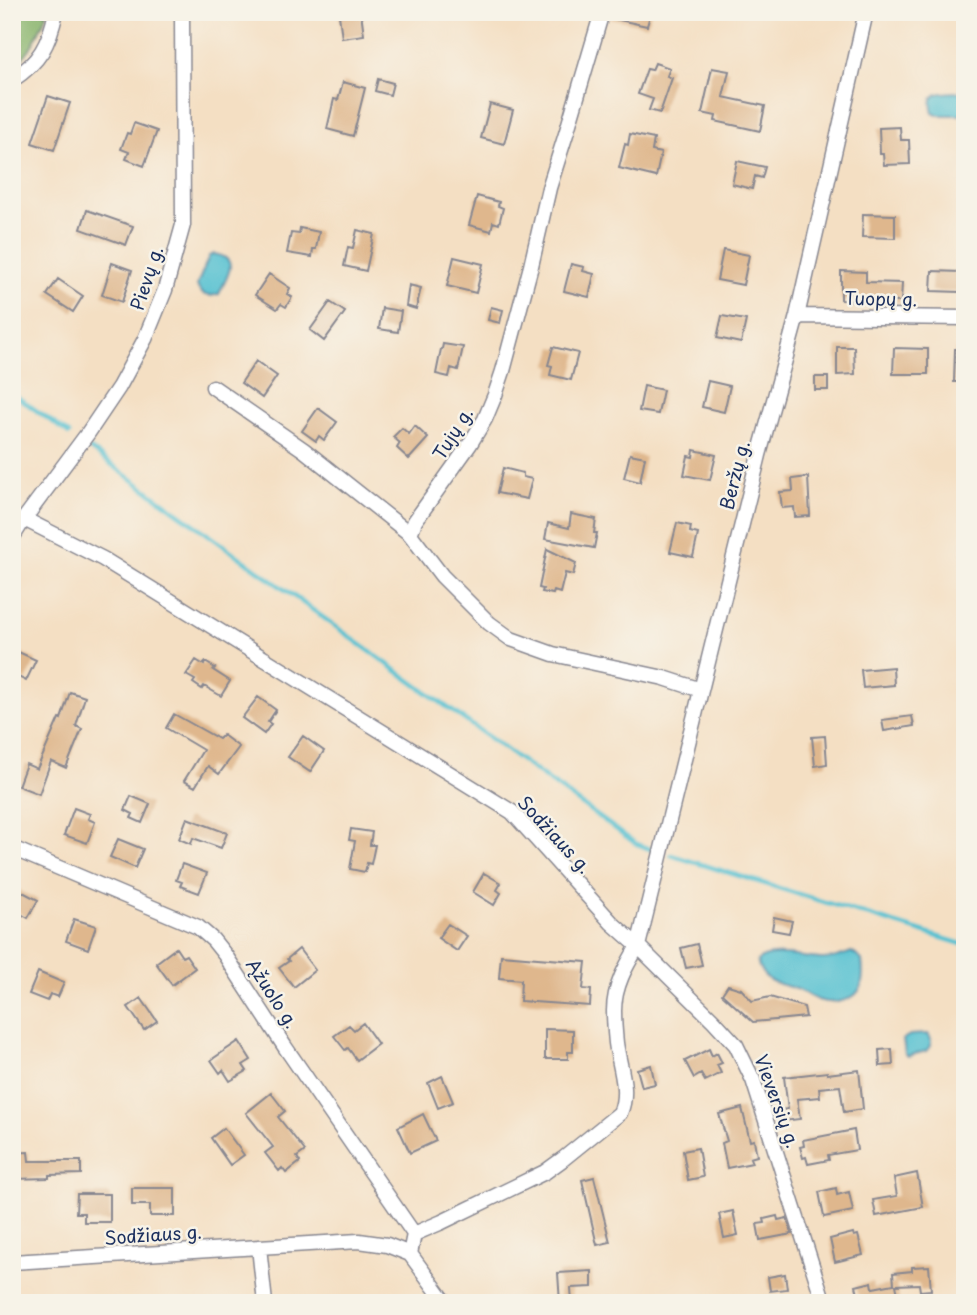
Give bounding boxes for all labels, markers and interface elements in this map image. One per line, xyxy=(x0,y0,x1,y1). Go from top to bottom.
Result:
street label: Pievų g. xyxy=(123,242,169,314)
street label: Tuopų g. xyxy=(844,284,918,312)
street label: Tujų g. xyxy=(425,401,479,465)
street label: Beržų g. xyxy=(712,438,756,512)
street label: Sodžiaus g. xyxy=(512,789,598,879)
street label: Ąžuolo g. xyxy=(240,953,306,1033)
street label: Vieversių g. xyxy=(749,1050,807,1152)
street label: Sodžiaus g. xyxy=(103,1217,203,1251)

